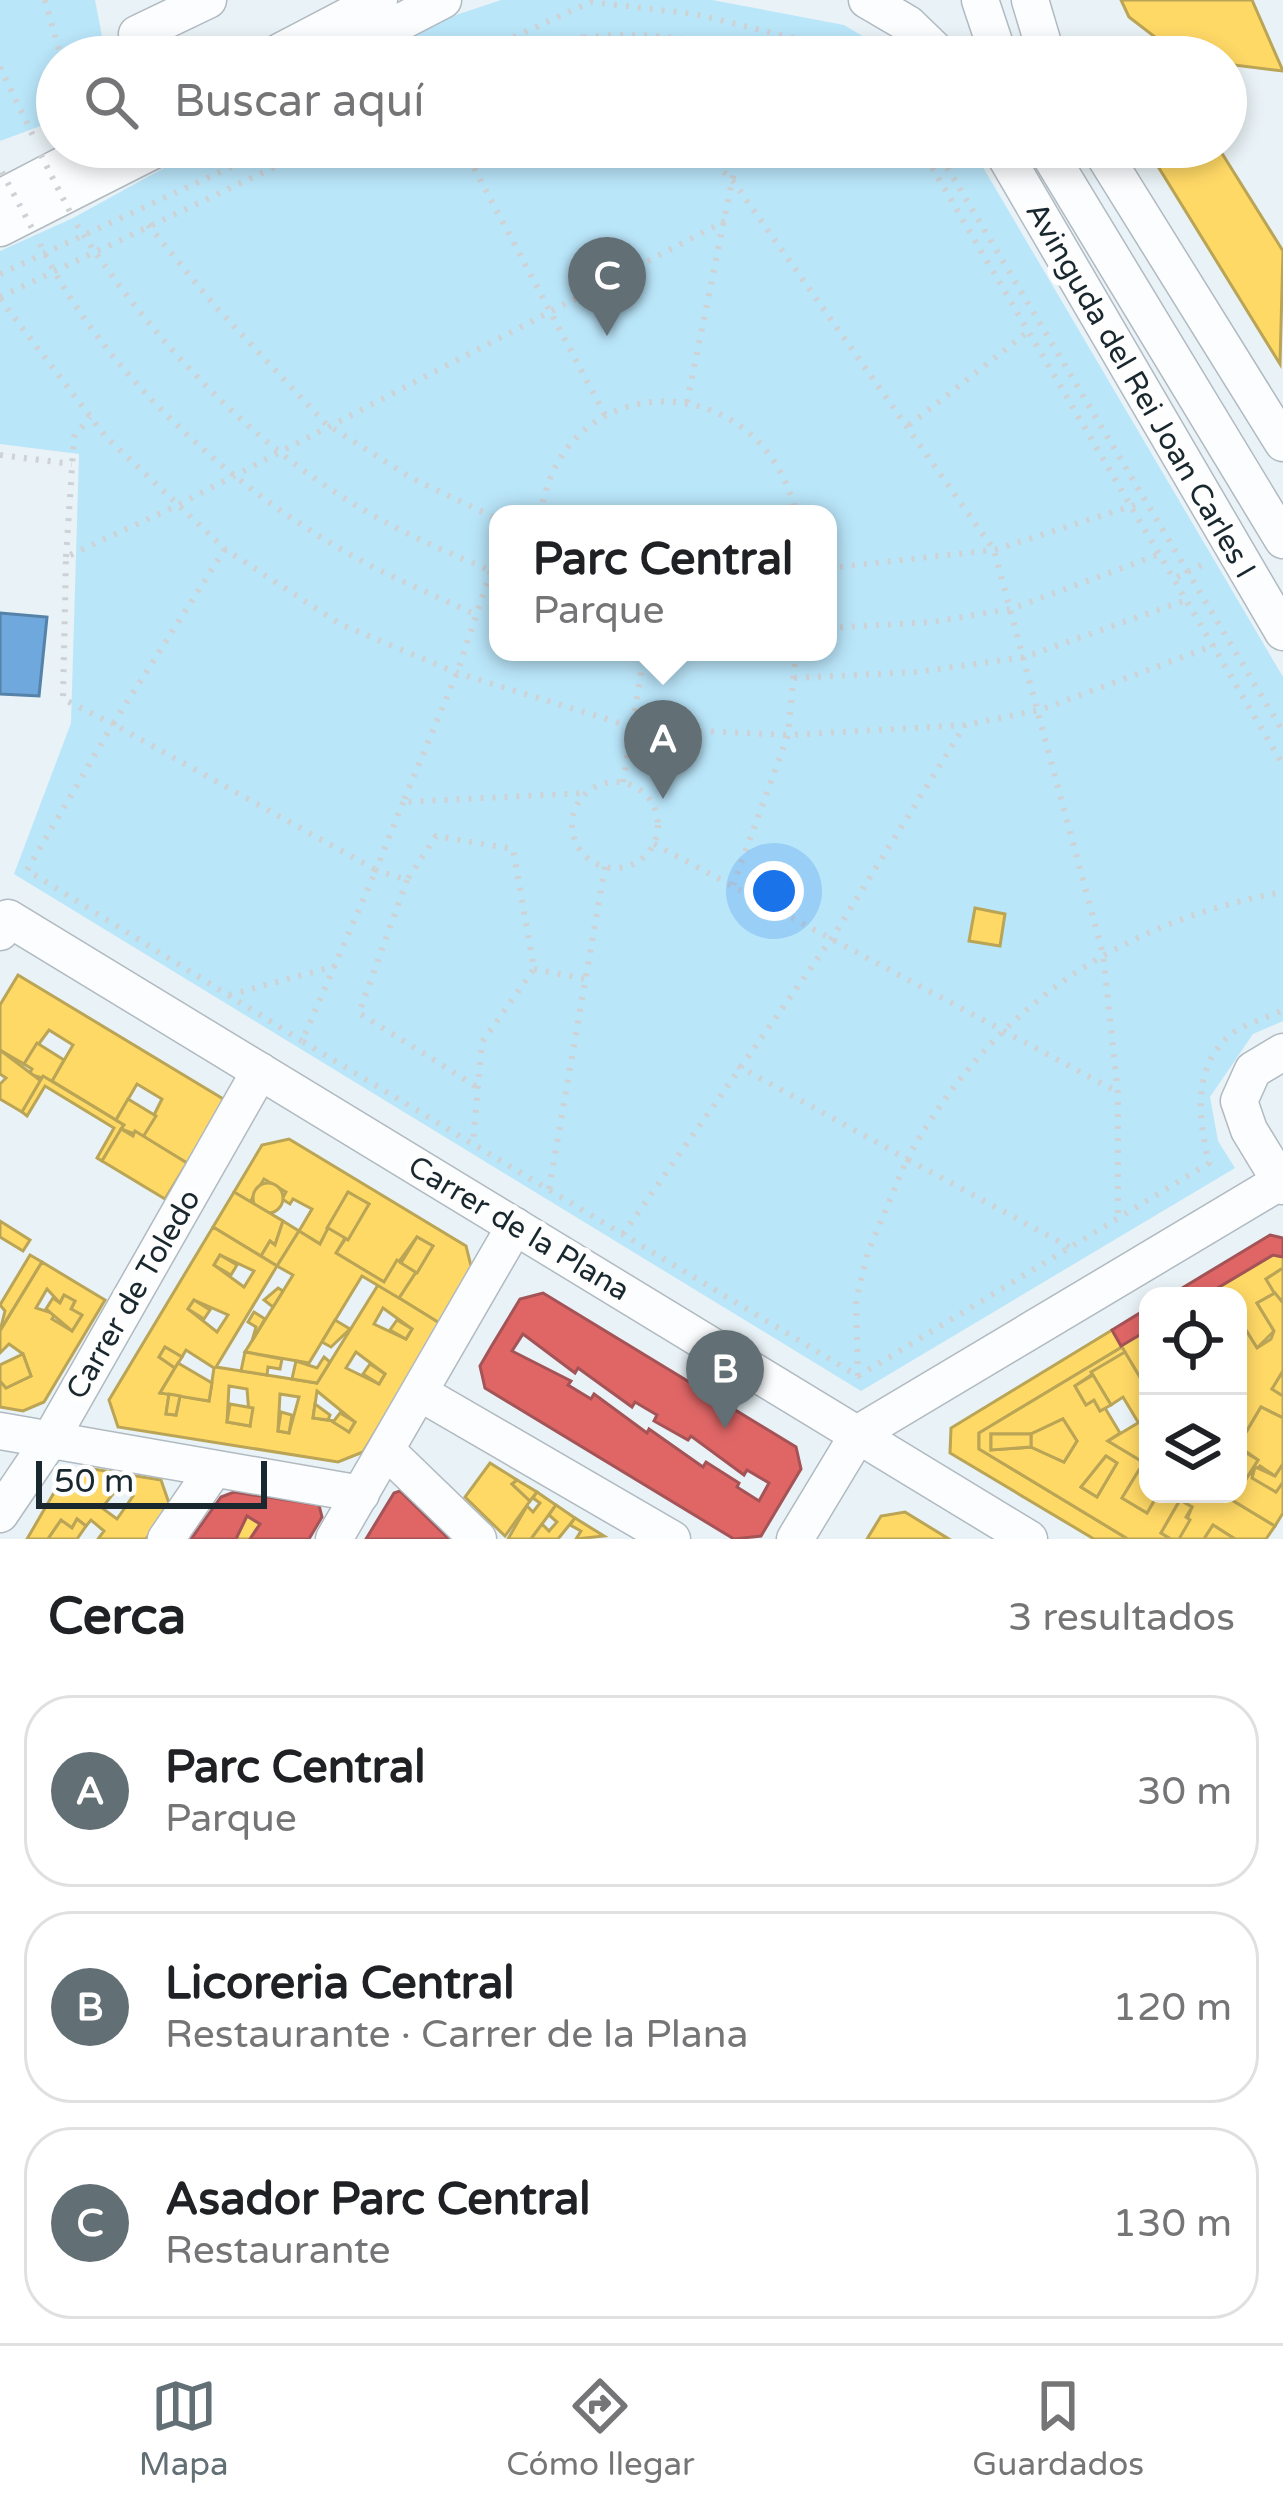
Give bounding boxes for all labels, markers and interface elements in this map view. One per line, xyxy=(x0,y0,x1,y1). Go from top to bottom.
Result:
search box xyxy=(36,36,1247,168)
icon: search xyxy=(78,69,144,135)
text: Buscar aquí xyxy=(174,75,424,129)
street label: Avinguda del Rei Joan Carles I xyxy=(1018,196,1264,585)
pin: C xyxy=(568,237,646,336)
popup xyxy=(489,505,837,661)
text: Parc Central xyxy=(533,533,793,587)
text: Parque xyxy=(533,587,665,634)
pin: A xyxy=(624,700,702,799)
your location xyxy=(744,861,804,921)
street label: Carrer de la Plana xyxy=(401,1148,636,1309)
street label: Carrer de Toledo xyxy=(58,1183,209,1406)
map controls xyxy=(1139,1287,1247,1503)
button: locate xyxy=(1139,1287,1247,1395)
pin: B xyxy=(686,1330,764,1429)
button: layers xyxy=(1139,1395,1247,1503)
scale bar xyxy=(36,1455,267,1508)
text: 50 m xyxy=(54,1462,134,1501)
text: Cerca xyxy=(48,1586,186,1648)
text: 3 resultados xyxy=(1008,1594,1235,1641)
text: Parc Central xyxy=(165,1741,425,1795)
text: A xyxy=(75,1768,105,1815)
text: 30 m xyxy=(1137,1768,1232,1815)
text: Parque xyxy=(165,1795,297,1842)
text: Licoreria Central xyxy=(165,1957,515,2011)
text: B xyxy=(76,1984,104,2031)
text: 120 m xyxy=(1113,1984,1232,2031)
text: Restaurante · Carrer de la Plana xyxy=(165,2011,748,2058)
text: Asador Parc Central xyxy=(165,2173,591,2227)
text: C xyxy=(76,2200,104,2247)
text: 130 m xyxy=(1113,2200,1232,2247)
text: Restaurante xyxy=(165,2227,391,2274)
tab: Mapa xyxy=(139,2373,229,2484)
tab: Cómo llegar xyxy=(506,2373,695,2484)
tab: Guardados xyxy=(972,2373,1144,2484)

